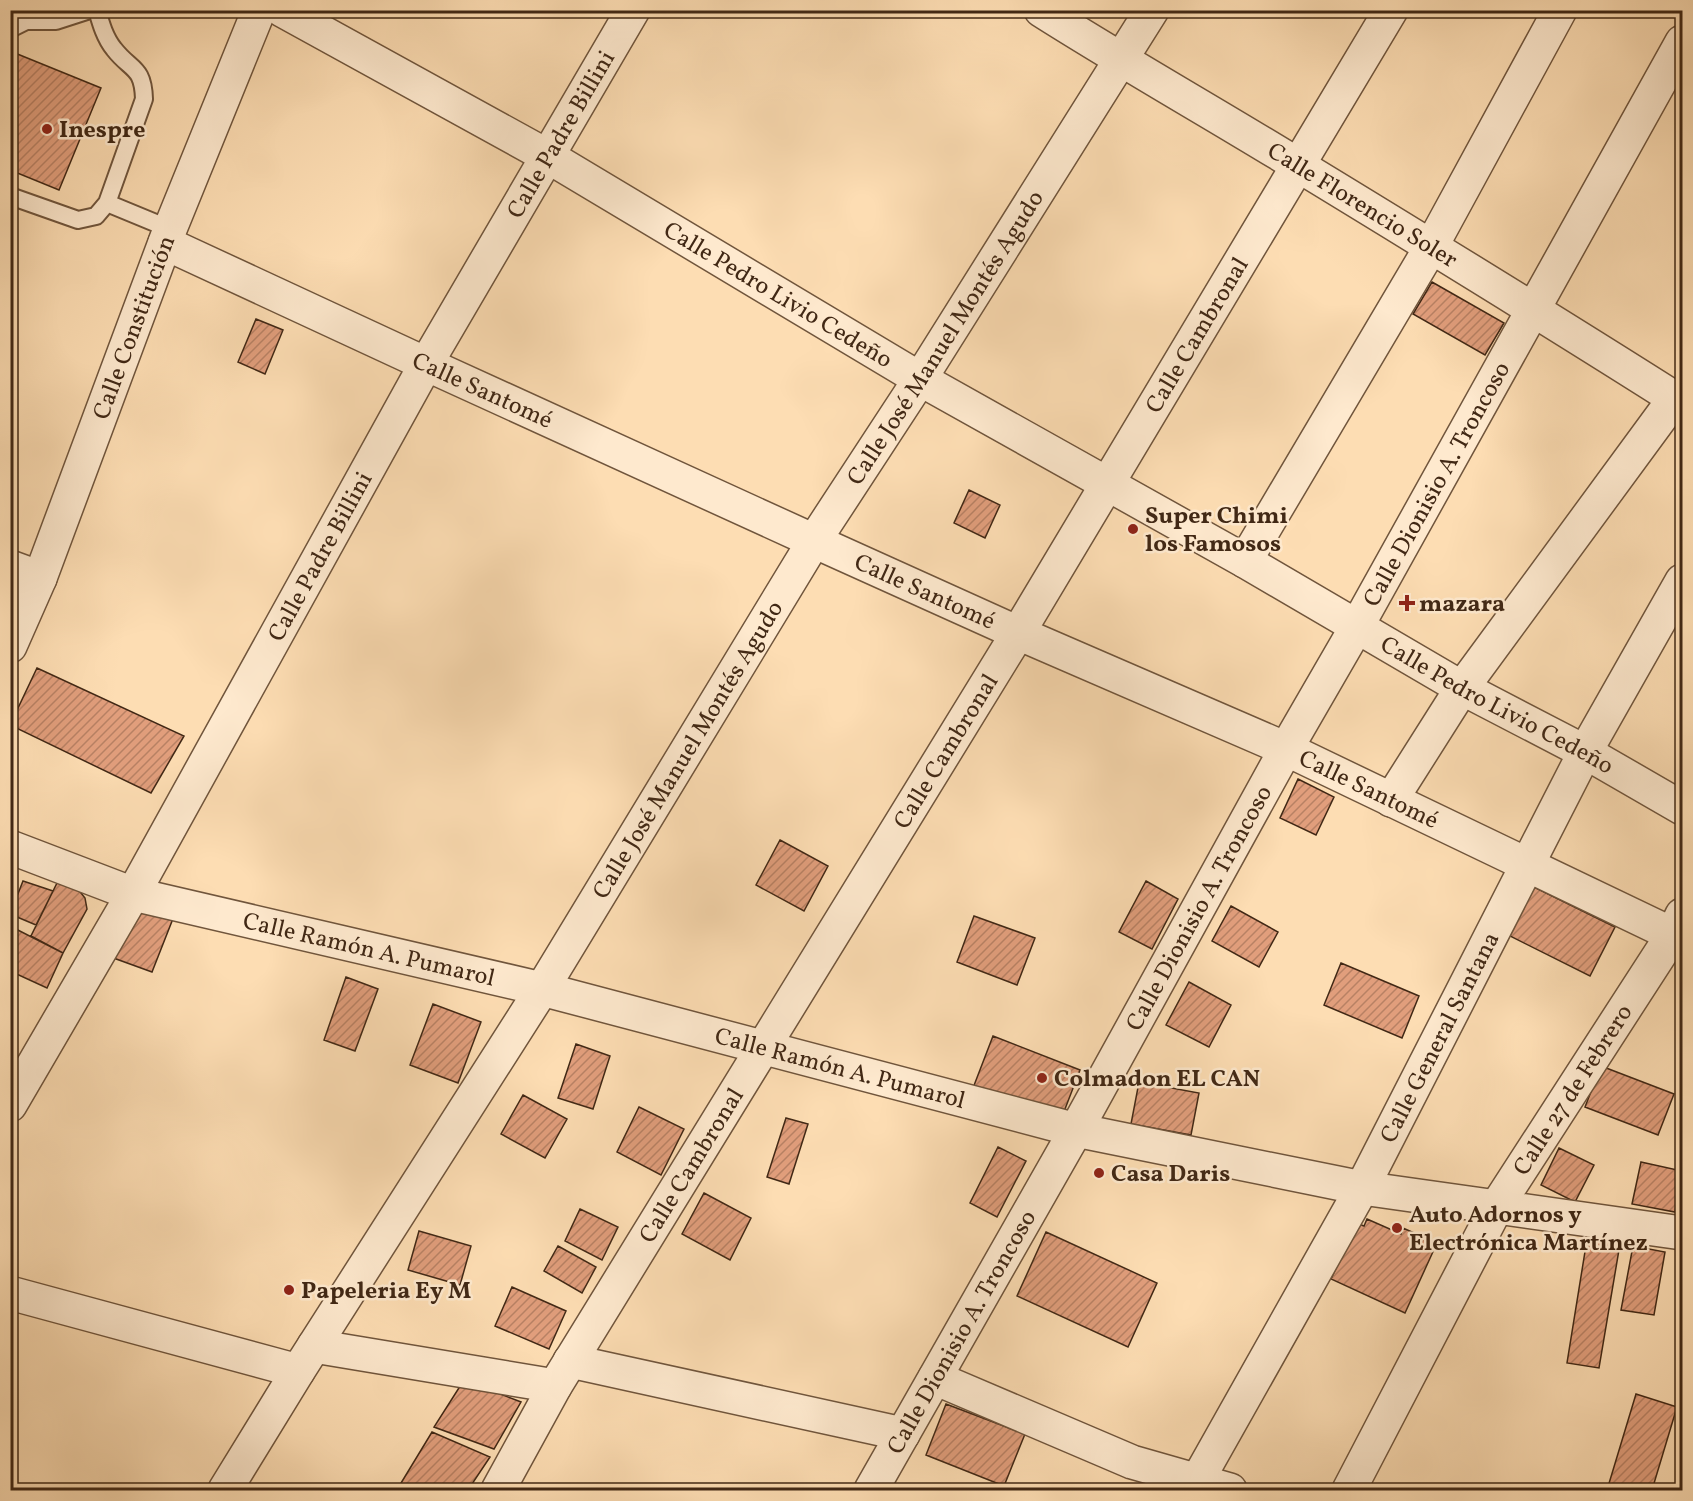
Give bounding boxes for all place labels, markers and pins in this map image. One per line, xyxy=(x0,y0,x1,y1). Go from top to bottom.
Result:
place label: Inespre xyxy=(59,114,145,148)
marker: Inespre xyxy=(40,122,54,136)
place label: Super Chimi los Famosos xyxy=(1145,500,1288,562)
marker: Super Chimi los Famosos xyxy=(1126,522,1140,536)
place label: mazara xyxy=(1419,588,1505,622)
marker: mazara xyxy=(1400,596,1414,610)
place label: Colmadon EL CAN xyxy=(1054,1063,1260,1097)
marker: Colmadon EL CAN xyxy=(1035,1071,1049,1085)
place label: Casa Daris xyxy=(1111,1158,1230,1192)
marker: Casa Daris xyxy=(1092,1166,1106,1180)
place label: Auto Adornos y Electrónica Martínez xyxy=(1409,1199,1648,1261)
marker: Auto Adornos y Electrónica Martínez xyxy=(1390,1221,1404,1235)
place label: Papeleria Ey M xyxy=(301,1275,471,1309)
marker: Papeleria Ey M xyxy=(282,1283,296,1297)

